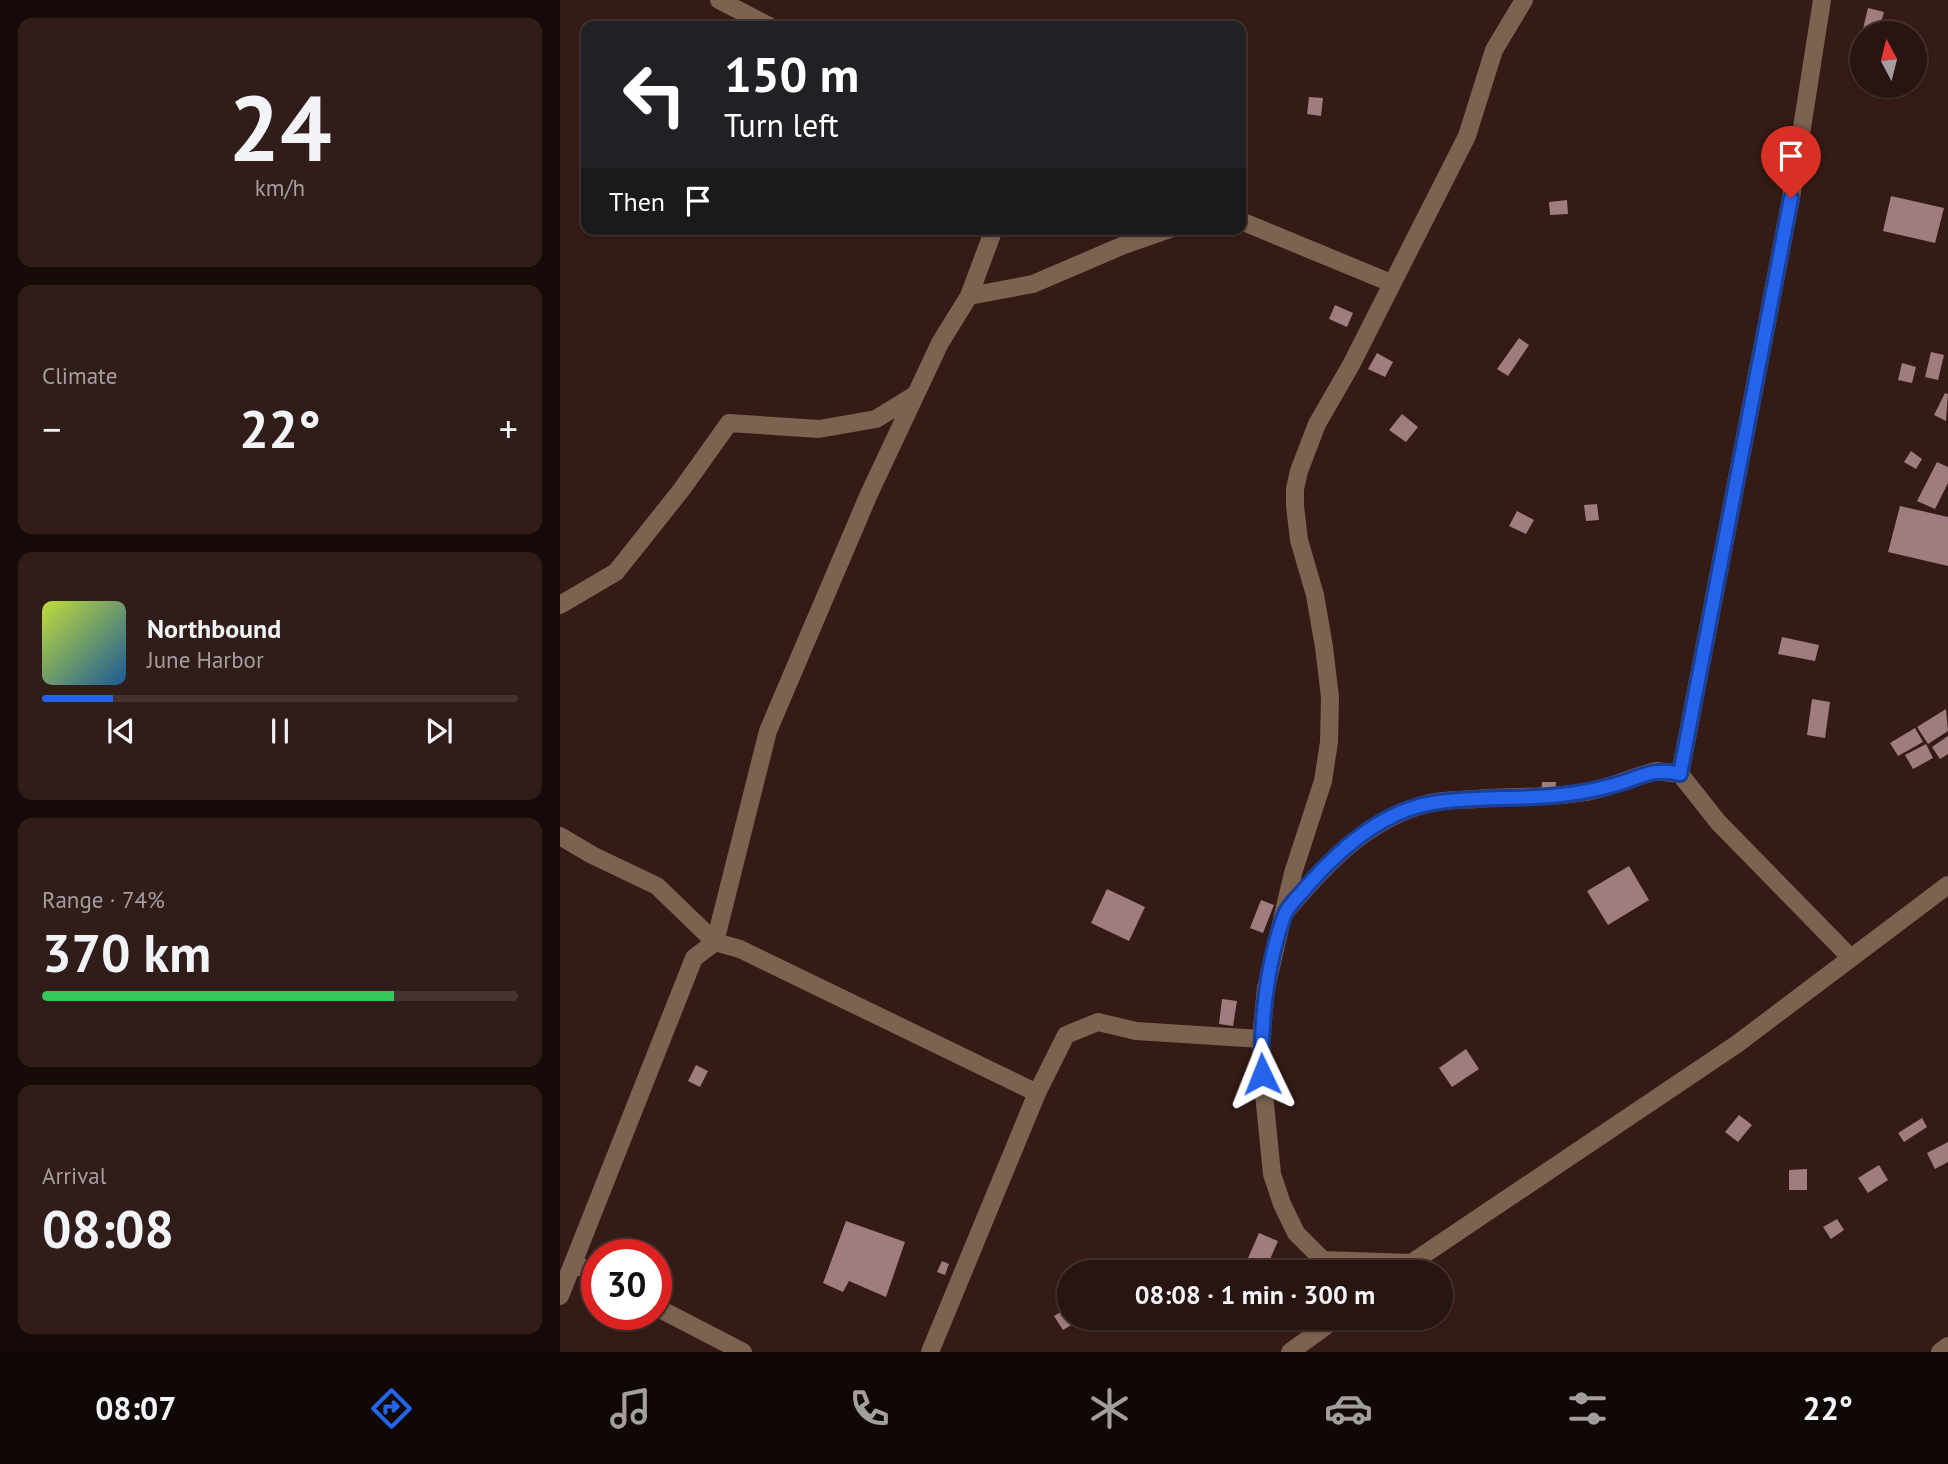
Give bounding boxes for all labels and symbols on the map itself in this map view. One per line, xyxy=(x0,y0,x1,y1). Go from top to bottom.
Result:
north arrow xyxy=(1850,21,1927,98)
pin xyxy=(1761,126,1821,198)
position arrow xyxy=(1225,1037,1299,1111)
speed limit sign: 30 xyxy=(581,1239,672,1330)

